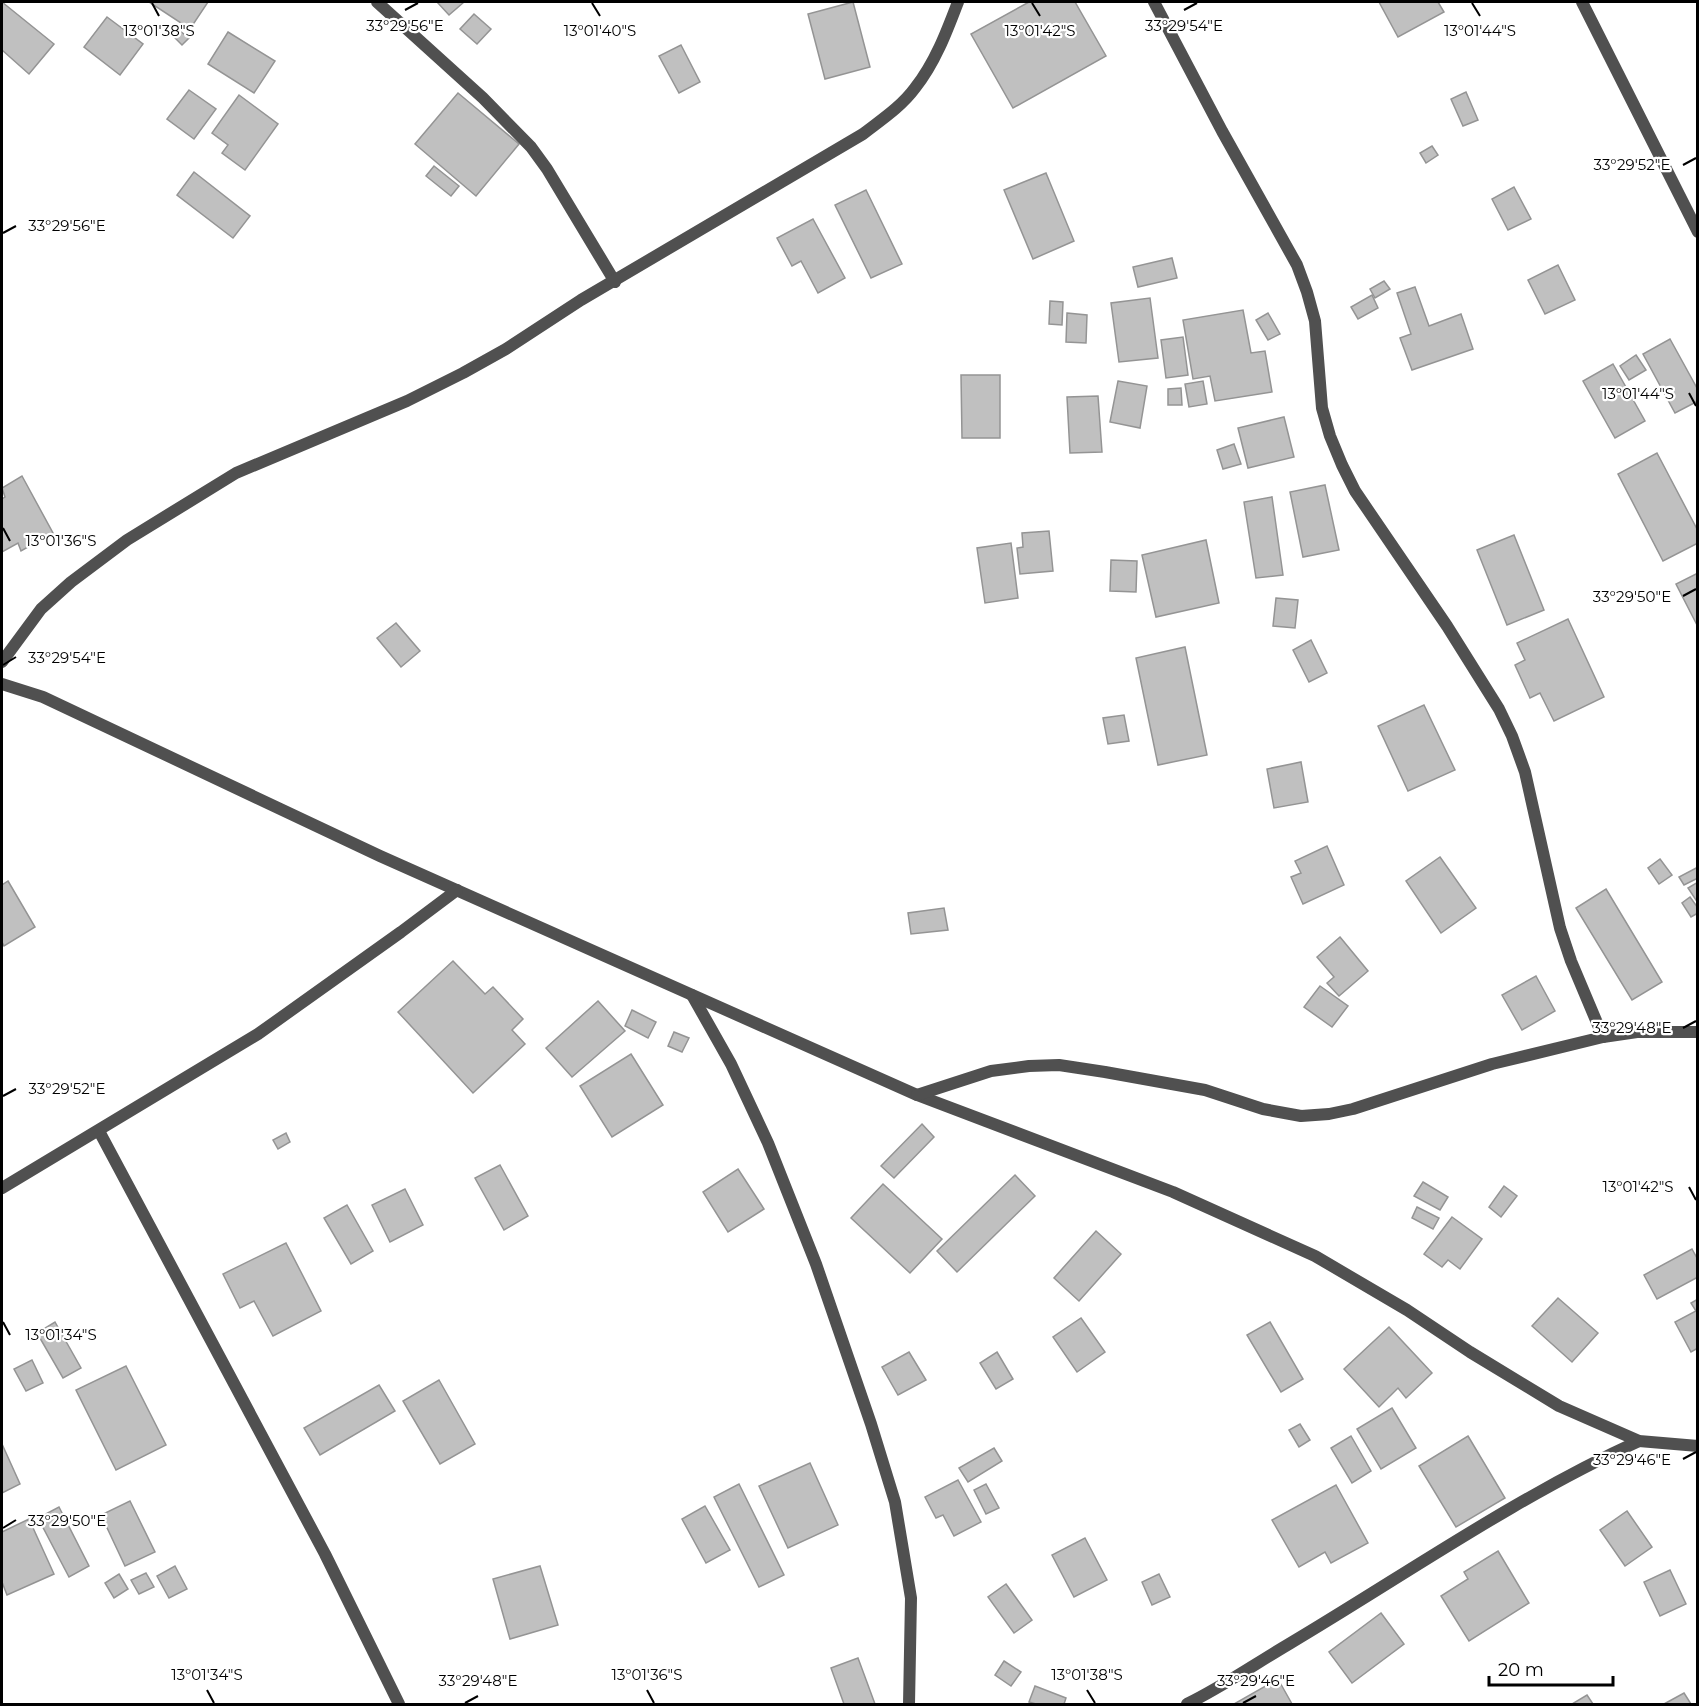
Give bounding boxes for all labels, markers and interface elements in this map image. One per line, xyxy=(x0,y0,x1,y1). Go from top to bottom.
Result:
text: 33°29'56"E xyxy=(366,16,444,35)
text: 33°29'54"E xyxy=(1145,16,1223,35)
text: 13°01'38"S xyxy=(123,21,195,40)
text: 13°01'40"S xyxy=(564,21,636,40)
text: 13°01'42"S xyxy=(1005,21,1075,40)
text: 13°01'44"S xyxy=(1444,21,1516,40)
text: 33°29'52"E xyxy=(1594,155,1670,174)
text: 33°29'56"E xyxy=(28,216,106,235)
text: 13°01'44"S xyxy=(1602,384,1674,403)
text: 13°01'36"S xyxy=(26,531,96,550)
text: 33°29'50"E xyxy=(1593,587,1671,606)
text: 33°29'54"E xyxy=(28,648,106,667)
text: 33°29'48"E xyxy=(1593,1018,1671,1037)
text: 33°29'52"E xyxy=(29,1079,105,1098)
text: 13°01'42"S xyxy=(1603,1177,1673,1196)
text: 13°01'34"S xyxy=(25,1325,97,1344)
text: 33°29'46"E xyxy=(1593,1450,1671,1469)
text: 33°29'50"E xyxy=(28,1511,106,1530)
scale bar xyxy=(1489,1649,1614,1687)
text: 20 m xyxy=(1498,1659,1544,1681)
text: 13°01'34"S xyxy=(171,1665,243,1684)
text: 13°01'36"S xyxy=(612,1665,682,1684)
text: 13°01'38"S xyxy=(1051,1665,1123,1684)
text: 33°29'48"E xyxy=(439,1671,517,1690)
text: 33°29'46"E xyxy=(1217,1671,1295,1690)

